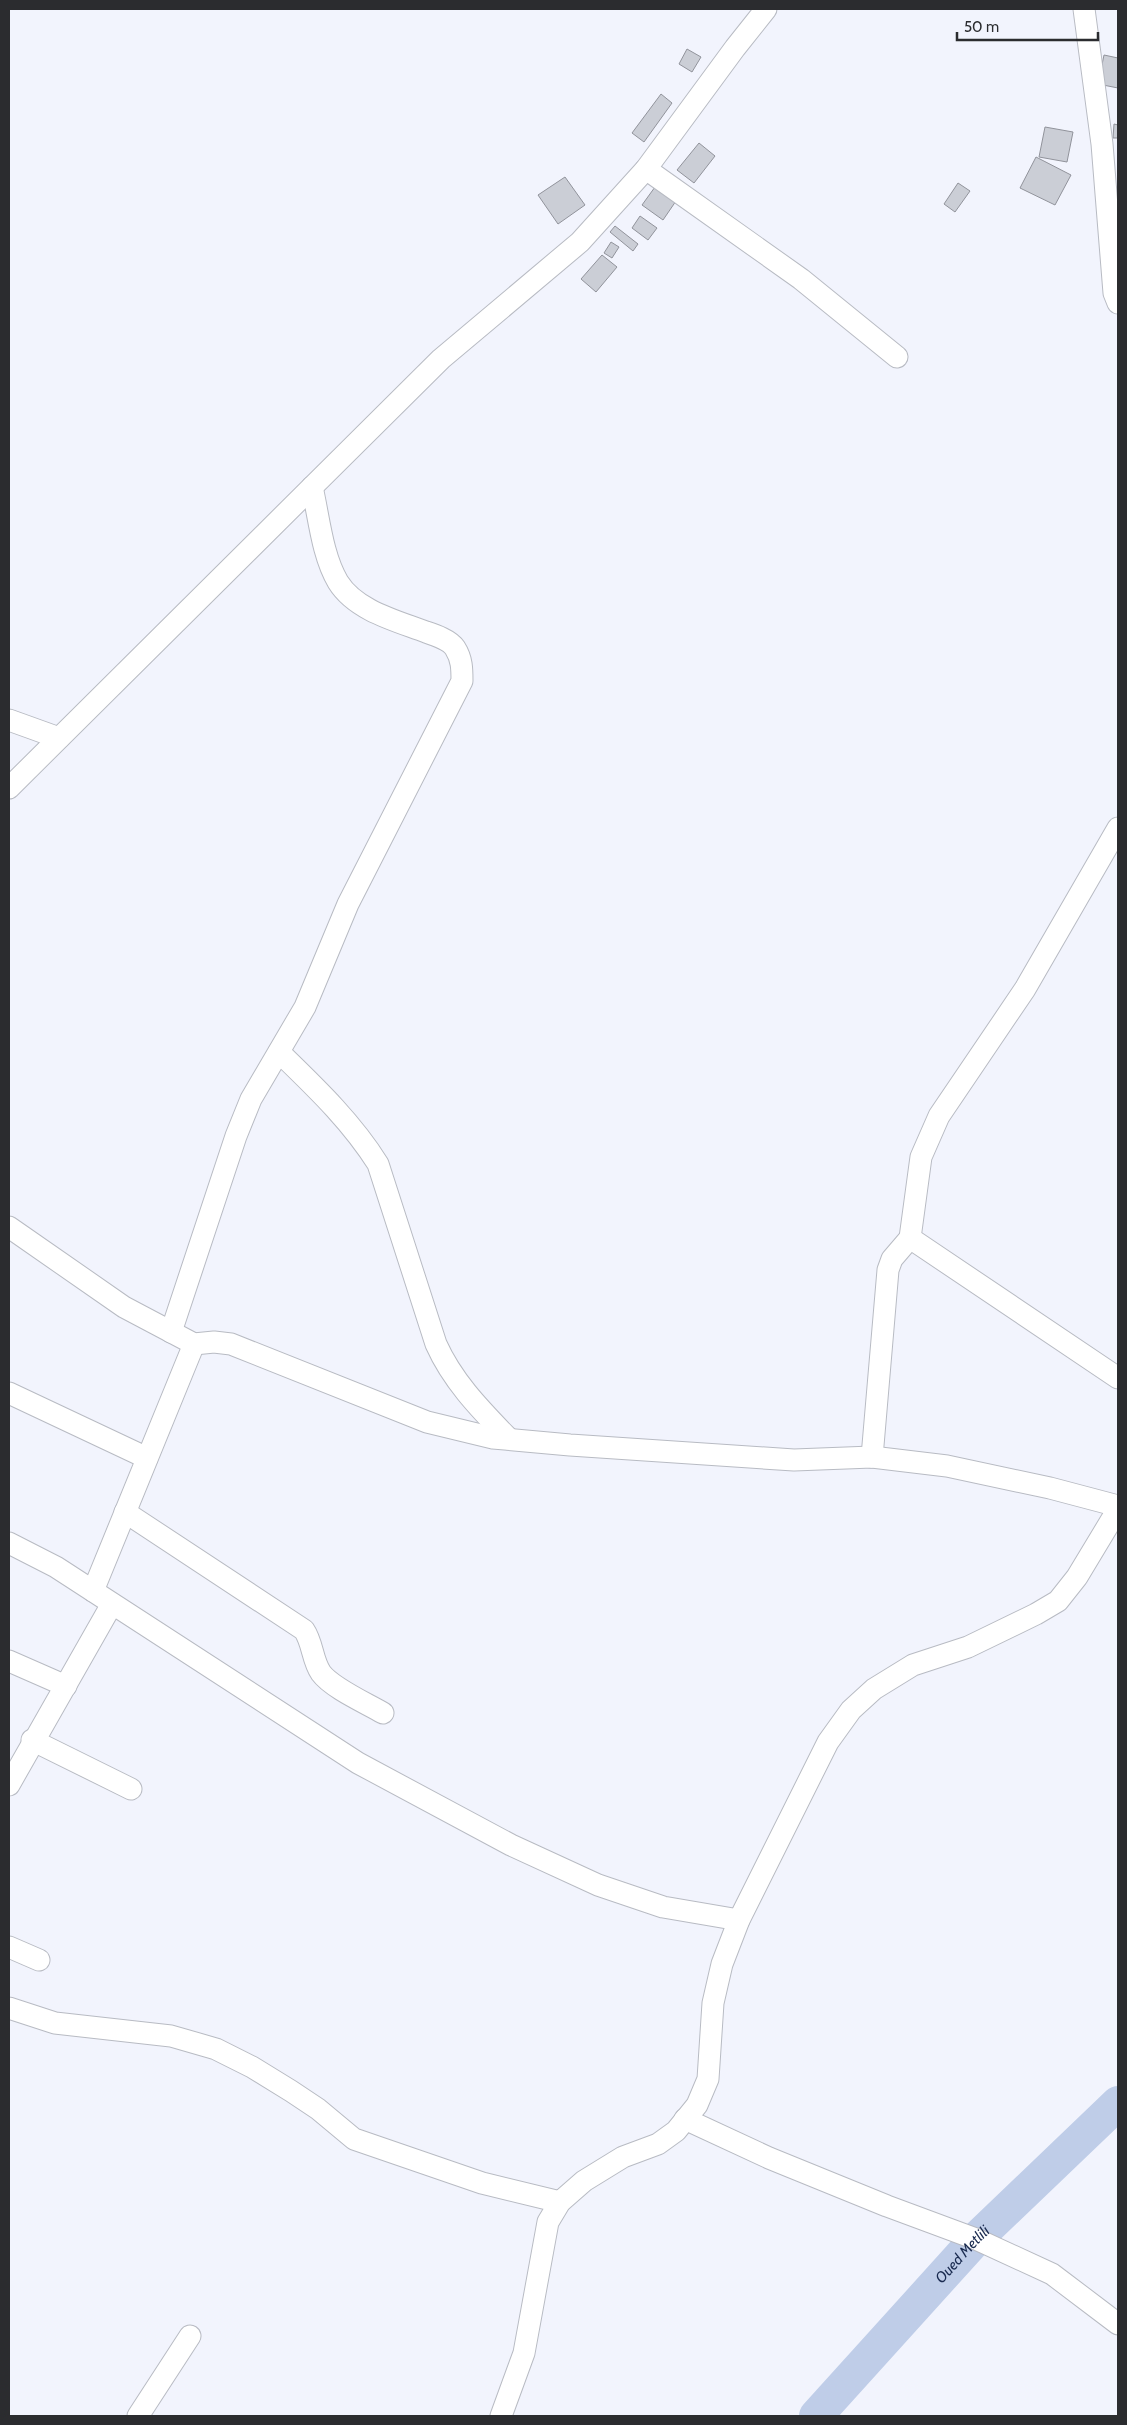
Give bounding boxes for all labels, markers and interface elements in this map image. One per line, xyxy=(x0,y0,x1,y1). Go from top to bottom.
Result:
scale bar xyxy=(957,10,1098,42)
text: 50 m xyxy=(964,18,999,36)
water label: Oued Metlili xyxy=(931,2221,994,2287)

